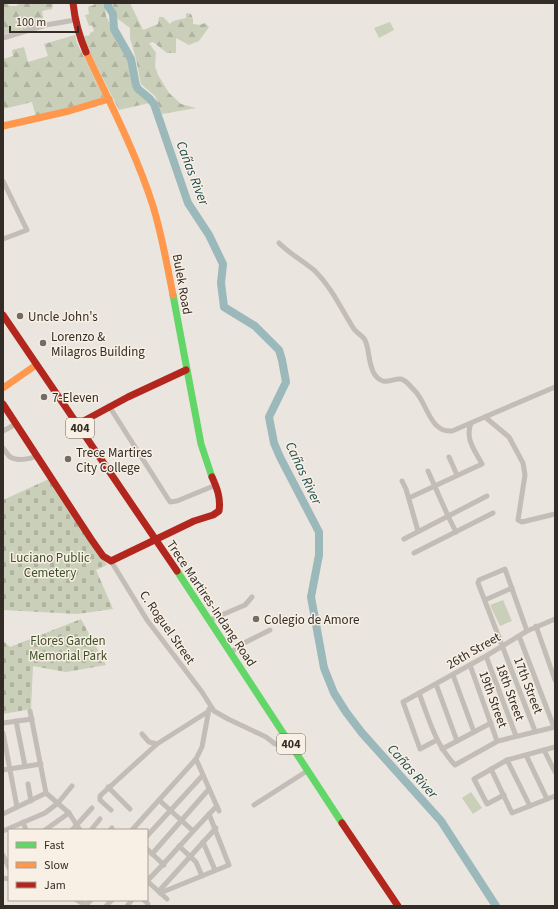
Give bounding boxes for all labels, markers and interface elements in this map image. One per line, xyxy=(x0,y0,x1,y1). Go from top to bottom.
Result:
scale bar xyxy=(10,8,78,34)
text: 100 m xyxy=(16,14,46,31)
water label: Cañas River xyxy=(171,138,214,209)
street label: Bulek Road xyxy=(168,252,196,316)
place label: Uncle John's xyxy=(28,308,98,326)
marker: Uncle John's xyxy=(15,311,25,321)
place label: Lorenzo & Milagros Building xyxy=(51,328,145,361)
marker: Lorenzo & Milagros Building xyxy=(38,338,48,348)
place label: 7-Eleven xyxy=(52,389,99,407)
marker: 7-Eleven xyxy=(39,392,49,402)
road number: 404 xyxy=(66,418,94,438)
water label: Cañas River xyxy=(280,439,327,509)
place label: Trece Martires City College xyxy=(76,444,153,477)
marker: Trece Martires City College xyxy=(63,454,73,464)
street label: Trece Martires-Indang Road xyxy=(162,537,260,670)
park label: Luciano Public Cemetery xyxy=(10,549,90,582)
street label: C. Roguel Street xyxy=(135,587,200,669)
place label: Colegio de Amore xyxy=(264,611,359,629)
marker: Colegio de Amore xyxy=(251,614,261,624)
street label: 26th Street xyxy=(443,628,504,674)
park label: Flores Garden Memorial Park xyxy=(29,632,108,665)
street label: 17th Street xyxy=(509,654,547,717)
street label: 18th Street xyxy=(491,661,529,724)
street label: 19th Street xyxy=(474,668,512,731)
road number: 404 xyxy=(277,734,305,754)
water label: Cañas River xyxy=(382,740,443,804)
legend xyxy=(8,829,148,901)
text: Fast xyxy=(44,837,64,854)
text: Slow xyxy=(44,857,69,874)
text: Jam xyxy=(44,877,66,894)

